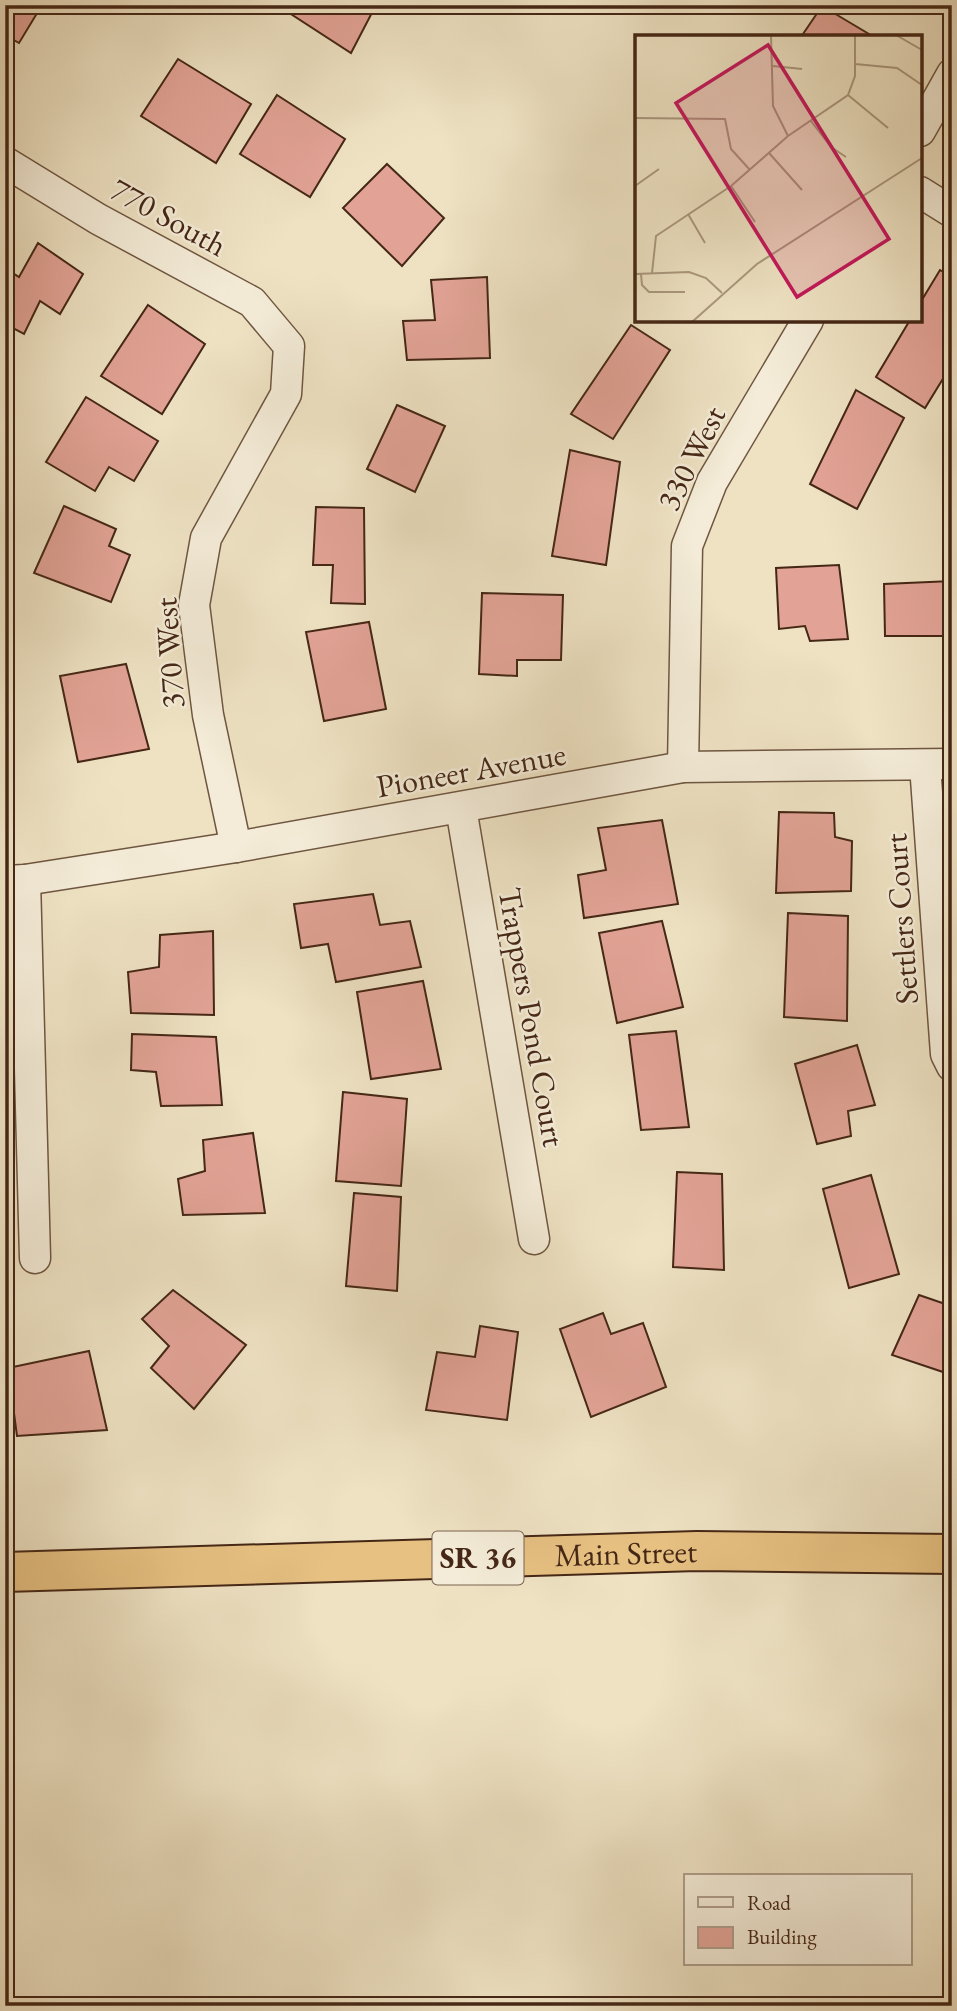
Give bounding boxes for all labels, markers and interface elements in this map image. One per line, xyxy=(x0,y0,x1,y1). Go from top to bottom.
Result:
inset map xyxy=(635,35,922,322)
street label: 770 South xyxy=(103,168,235,266)
street label: 330 West xyxy=(647,399,735,517)
street label: 370 West xyxy=(144,596,194,710)
street label: Pioneer Avenue xyxy=(373,733,569,807)
street label: Settlers Court xyxy=(874,832,928,1006)
street label: Trappers Pond Court xyxy=(489,884,575,1150)
street label: Main Street xyxy=(554,1530,698,1576)
road number: SR 36 xyxy=(433,1532,524,1584)
legend xyxy=(684,1874,912,1966)
text: Road xyxy=(747,1889,791,1916)
text: Building xyxy=(747,1923,817,1950)

